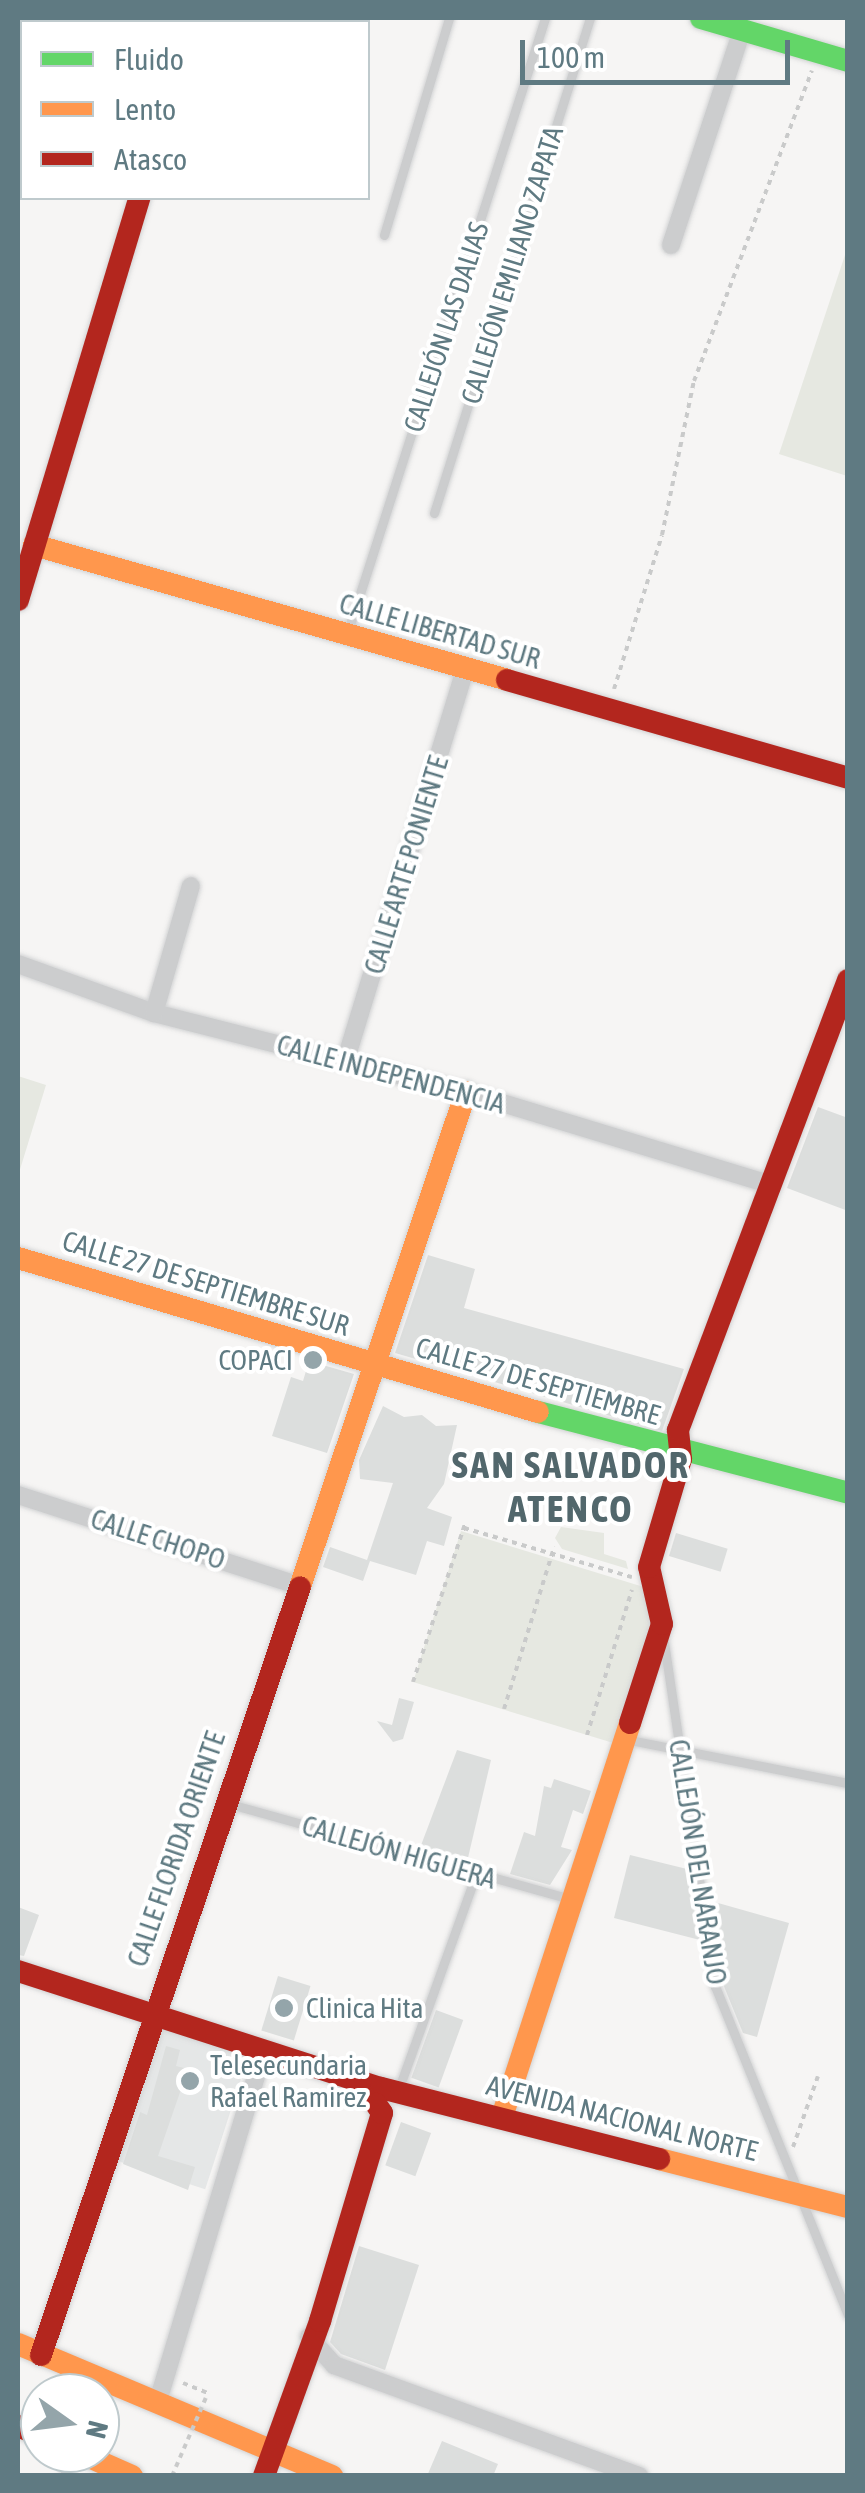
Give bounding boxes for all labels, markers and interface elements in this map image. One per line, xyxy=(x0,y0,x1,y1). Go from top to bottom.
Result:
legend xyxy=(20,20,370,200)
scale bar xyxy=(525,20,795,82)
text: 100 m xyxy=(537,40,605,74)
text: Fluido xyxy=(114,42,184,76)
text: Lento xyxy=(114,92,176,126)
street label: CALLEJÓN EMILIANO ZAPATA xyxy=(454,122,570,408)
text: Atasco xyxy=(114,142,187,176)
street label: CALLEJÓN LAS DALIAS xyxy=(396,218,496,436)
street label: CALLE LIBERTAD SUR xyxy=(336,586,544,676)
street label: CALLE ARTE PONIENTE xyxy=(357,752,455,978)
street label: CALLE INDEPENDENCIA xyxy=(273,1027,509,1121)
street label: CALLE 27 DE SEPTIEMBRE SUR xyxy=(59,1223,353,1343)
street label: CALLE 27 DE SEPTIEMBRE xyxy=(412,1330,664,1432)
place label: COPACI xyxy=(219,1343,293,1377)
marker: COPACI xyxy=(302,1349,324,1371)
district label: SAN SALVADOR ATENCO xyxy=(452,1442,690,1532)
street label: CALLE CHOPO xyxy=(87,1502,229,1576)
street label: CALLE FLORIDA ORIENTE xyxy=(120,1727,232,1971)
street label: CALLEJÓN DEL NARANJO xyxy=(662,1737,734,1987)
street label: CALLEJÓN HIGUERA xyxy=(298,1808,500,1896)
place label: Clinica Hita xyxy=(306,1991,423,2025)
marker: Clinica Hita xyxy=(271,1995,297,2021)
place label: Telesecundaria Rafael Ramirez xyxy=(210,2048,367,2114)
street label: AVENIDA NACIONAL NORTE xyxy=(483,2068,761,2168)
marker: Telesecundaria Rafael Ramirez xyxy=(179,2070,201,2092)
north arrow xyxy=(20,2373,120,2473)
text: N xyxy=(80,2418,115,2442)

